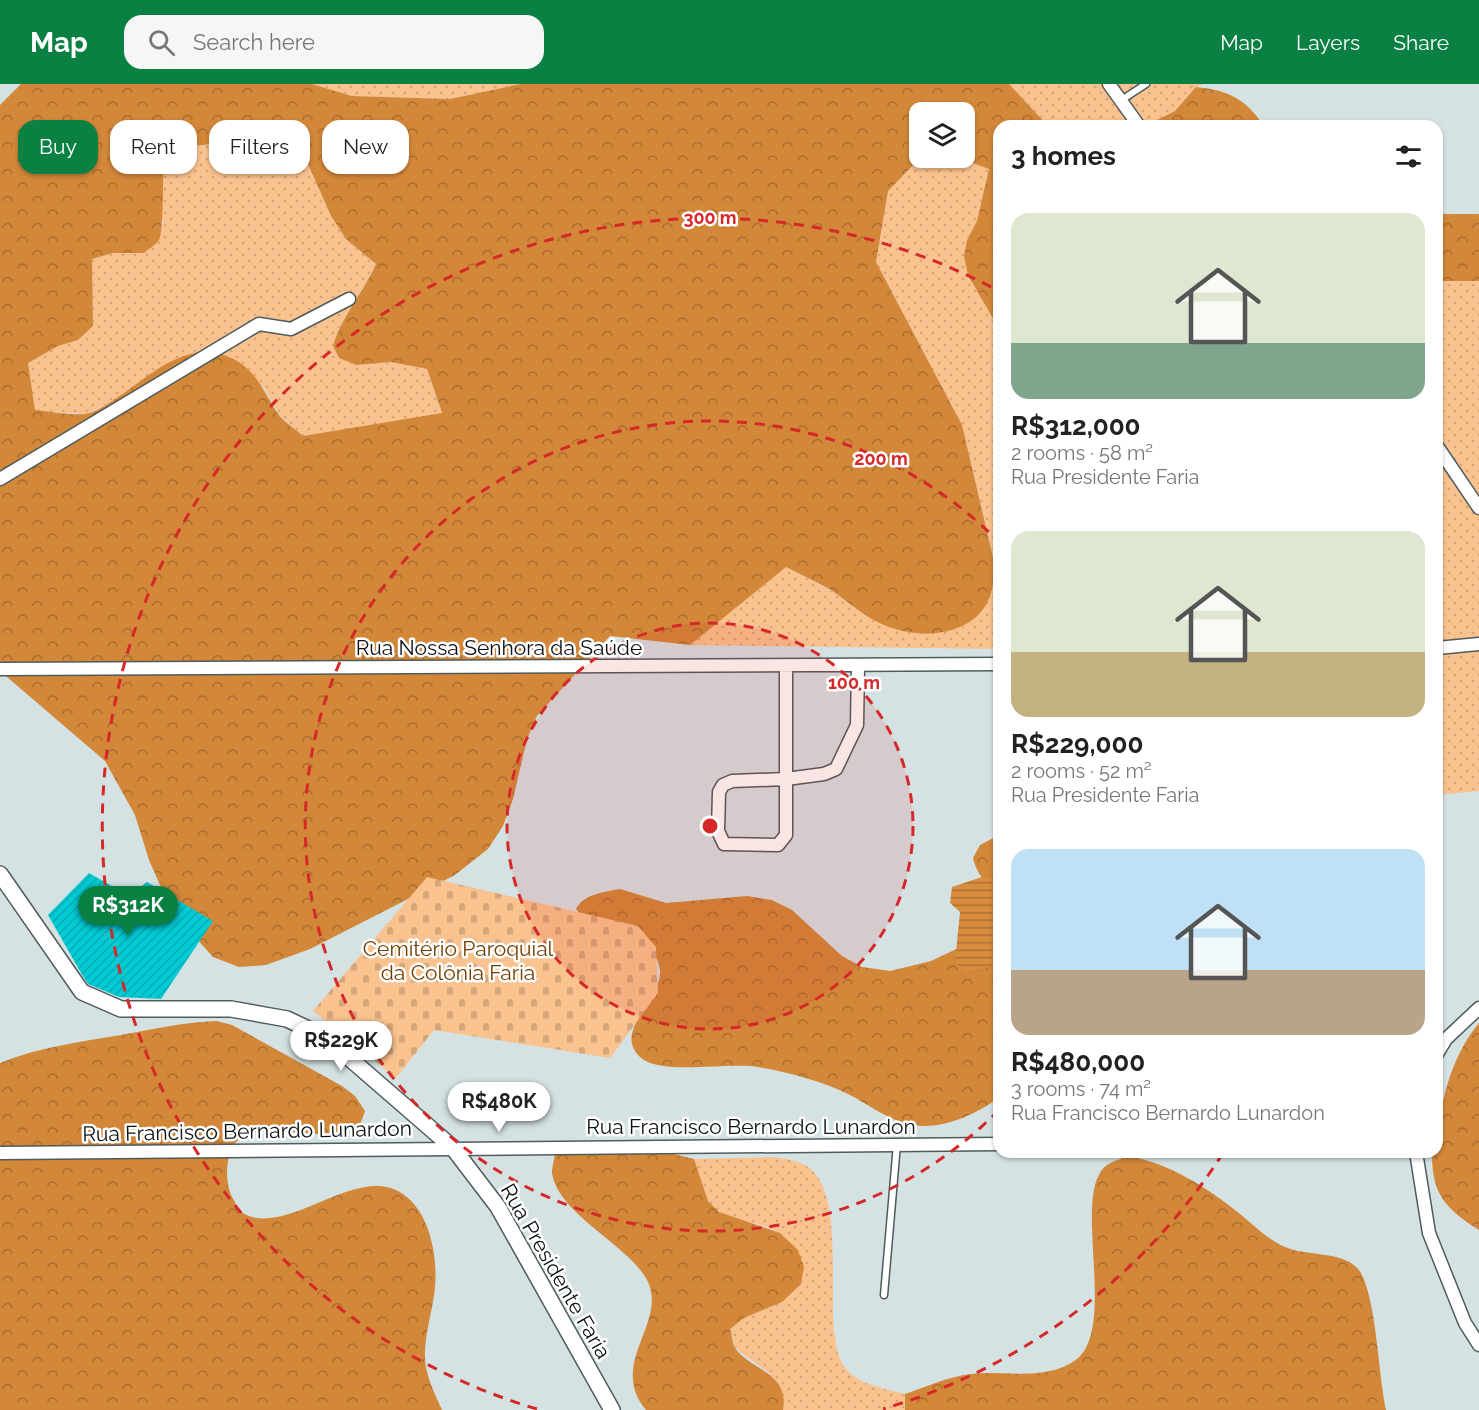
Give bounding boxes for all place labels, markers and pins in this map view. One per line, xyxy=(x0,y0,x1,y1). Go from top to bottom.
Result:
centre of rings xyxy=(700,816,720,836)
pin: R$312K xyxy=(79,886,177,937)
pin: R$229K xyxy=(292,1021,390,1072)
pin: R$480K xyxy=(450,1082,548,1133)

